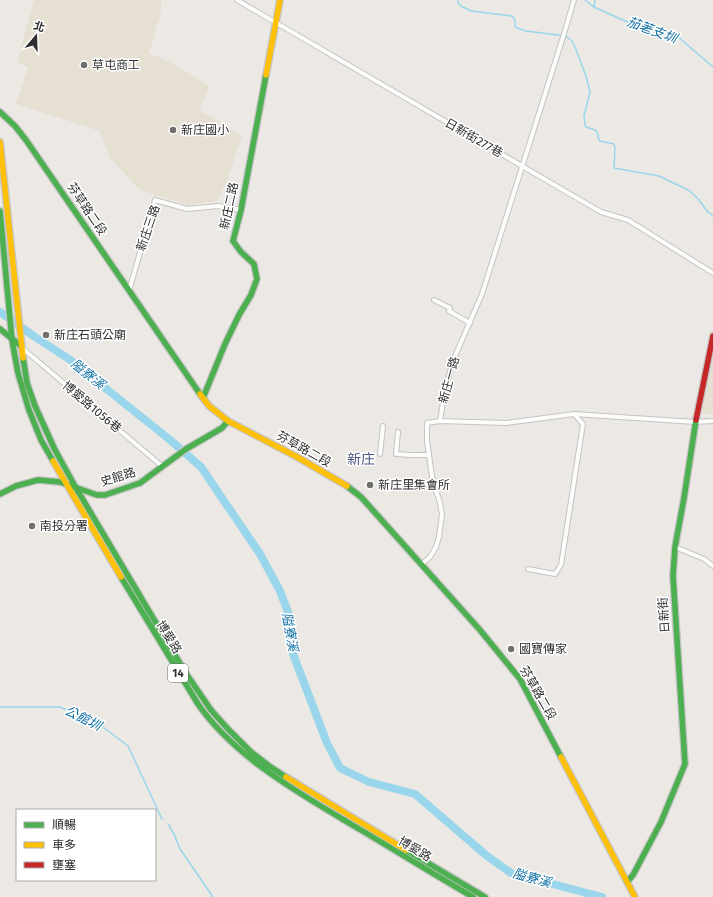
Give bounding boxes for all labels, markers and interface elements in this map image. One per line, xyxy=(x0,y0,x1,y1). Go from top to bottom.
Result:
water label: 茄荖支圳 xyxy=(625,14,681,47)
north arrow xyxy=(16,16,56,56)
text: 北 xyxy=(32,19,46,35)
place label: 草屯商工 xyxy=(92,58,140,72)
marker: 草屯商工 xyxy=(79,60,89,70)
street label: 日新街277巷 xyxy=(443,116,505,160)
place label: 新庄國小 xyxy=(181,123,229,137)
marker: 新庄國小 xyxy=(168,125,178,135)
street label: 芬草路二段 xyxy=(64,180,110,238)
street label: 新庄二路 xyxy=(217,181,241,231)
street label: 新庄三路 xyxy=(134,203,162,253)
place label: 新庄石頭公廟 xyxy=(54,328,126,342)
marker: 新庄石頭公廟 xyxy=(41,330,51,340)
street label: 新庄一路 xyxy=(436,355,462,405)
water label: 隘寮溪 xyxy=(68,356,109,393)
street label: 博愛路1056巷 xyxy=(60,378,124,436)
street label: 芬草路二段 xyxy=(274,428,334,470)
district label: 新庄 xyxy=(347,451,375,468)
street label: 史館路 xyxy=(99,465,137,489)
place label: 新庄里集會所 xyxy=(378,478,450,492)
marker: 新庄里集會所 xyxy=(365,480,375,490)
place label: 南投分署 xyxy=(40,519,88,533)
marker: 南投分署 xyxy=(27,521,37,531)
street label: 日新街 xyxy=(656,597,672,633)
water label: 隘寮溪 xyxy=(279,611,301,654)
street label: 博愛路 xyxy=(154,618,184,656)
place label: 國寶傳家 xyxy=(519,642,567,656)
marker: 國寶傳家 xyxy=(506,644,516,654)
road number: 14 xyxy=(168,664,188,682)
street label: 芬草路二段 xyxy=(517,664,559,722)
water label: 公館圳 xyxy=(62,703,106,734)
legend xyxy=(16,809,156,881)
text: 順暢 xyxy=(52,818,76,832)
street label: 博愛路 xyxy=(396,834,434,864)
text: 車多 xyxy=(52,838,76,852)
text: 壅塞 xyxy=(52,858,76,872)
water label: 隘寮溪 xyxy=(511,865,555,891)

